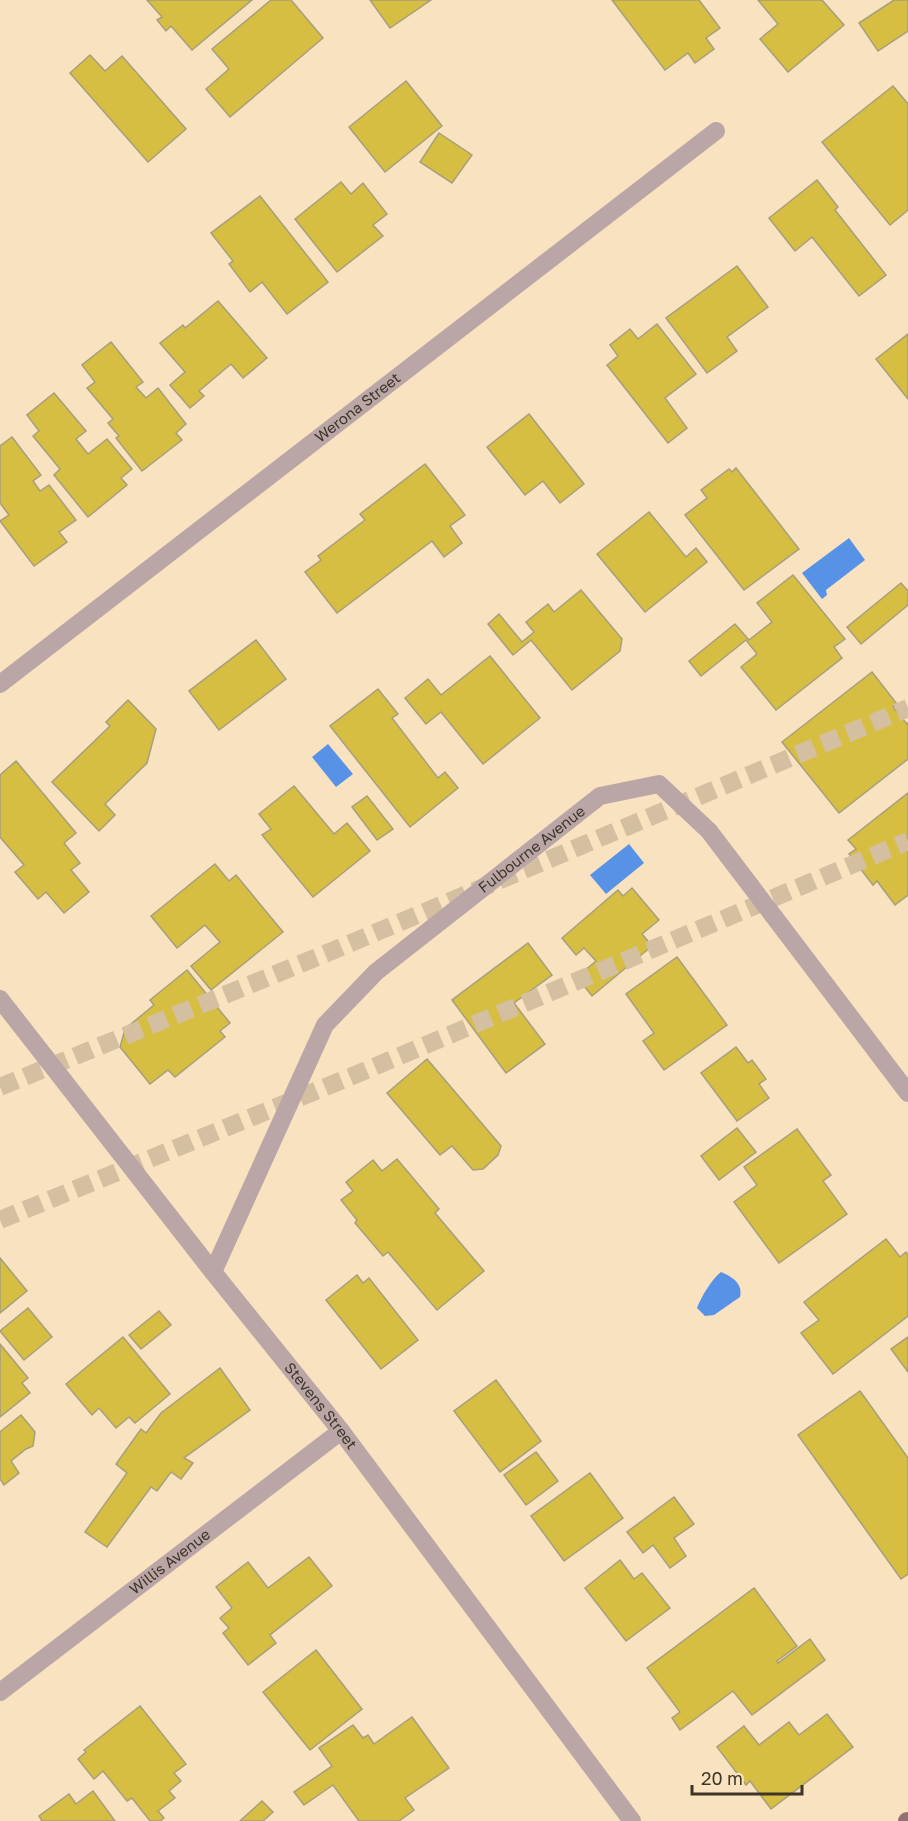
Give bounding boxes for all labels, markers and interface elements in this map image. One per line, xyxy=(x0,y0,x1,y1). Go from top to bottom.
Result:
street label: Werona Street xyxy=(311,368,403,446)
street label: Fulbourne Avenue xyxy=(474,801,588,896)
street label: Stevens Street xyxy=(281,1358,361,1452)
street label: Willis Avenue xyxy=(125,1524,213,1598)
scale bar xyxy=(692,1758,802,1796)
text: 20 m xyxy=(701,1767,743,1789)

